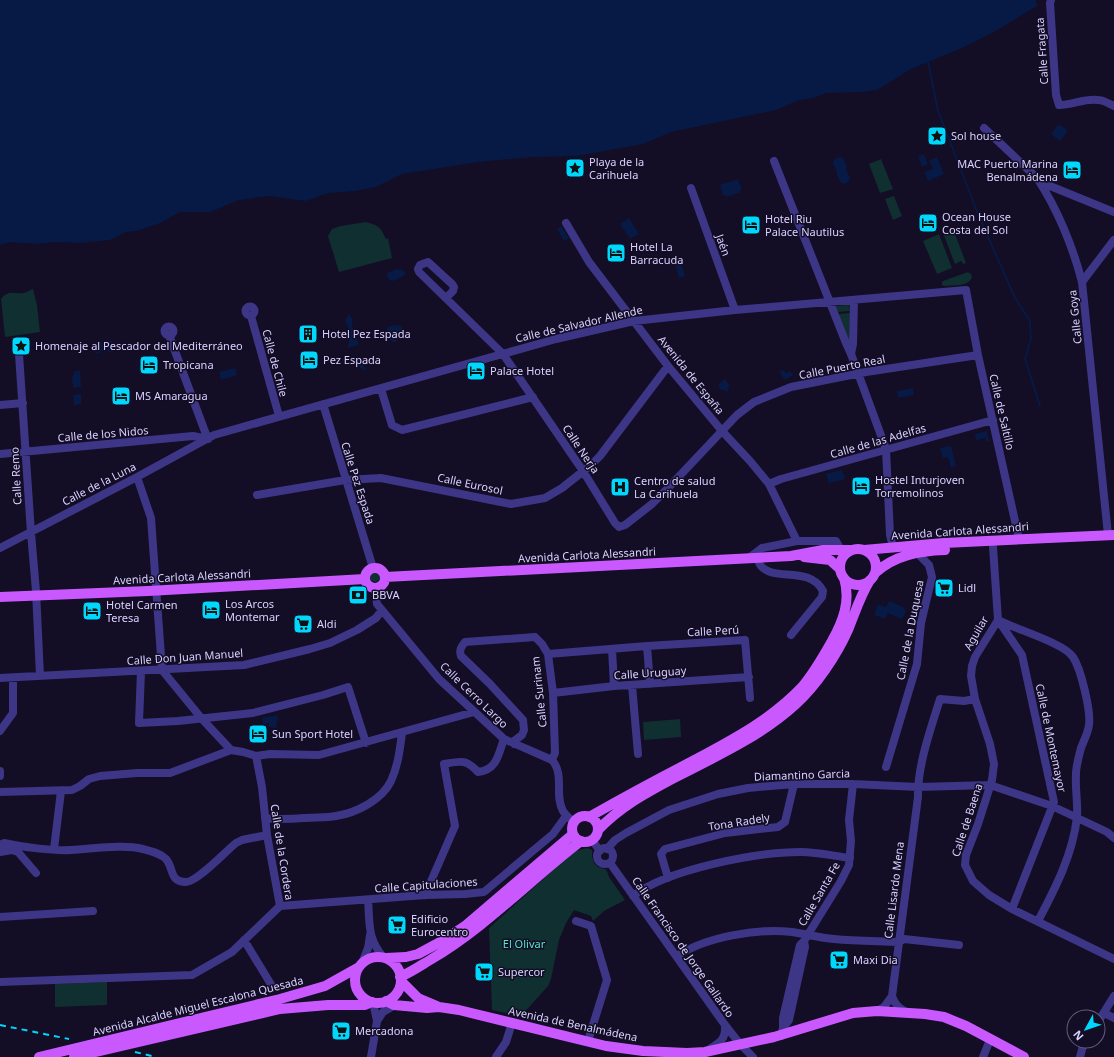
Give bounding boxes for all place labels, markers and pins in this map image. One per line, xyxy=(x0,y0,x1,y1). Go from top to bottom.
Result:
place icon: Sol house xyxy=(926,125,948,147)
place label: Sol house xyxy=(951,128,1001,143)
place label: Playa de la Carihuela xyxy=(589,154,644,182)
place label: MAC Puerto Marina Benalmádena xyxy=(957,156,1058,184)
place icon: Playa de la Carihuela xyxy=(564,157,586,179)
hotel icon: MAC Puerto Marina Benalmádena xyxy=(1061,159,1083,181)
place label: Ocean House Costa del Sol xyxy=(942,209,1011,237)
place label: Hotel Riu Palace Nautilus xyxy=(765,211,844,239)
hotel icon: Ocean House Costa del Sol xyxy=(917,212,939,234)
hotel icon: Hotel Riu Palace Nautilus xyxy=(740,214,762,236)
place label: Hotel La Barracuda xyxy=(630,239,683,267)
hotel icon: Hotel La Barracuda xyxy=(605,242,627,264)
building icon: Hotel Pez Espada xyxy=(297,323,319,345)
place label: Hotel Pez Espada xyxy=(322,326,411,341)
place icon: Homenaje al Pescador del Mediterráneo xyxy=(10,335,32,357)
place label: Homenaje al Pescador del Mediterráneo xyxy=(35,338,243,353)
hotel icon: Pez Espada xyxy=(298,349,320,371)
place label: Pez Espada xyxy=(323,352,381,367)
hotel icon: Tropicana xyxy=(138,354,160,376)
place label: Tropicana xyxy=(163,357,214,372)
hotel icon: Palace Hotel xyxy=(465,360,487,382)
place label: Palace Hotel xyxy=(490,363,554,378)
hotel icon: MS Amaragua xyxy=(110,385,132,407)
place label: MS Amaragua xyxy=(135,388,208,403)
place label: Hostel Inturjoven Torremolinos xyxy=(875,472,965,500)
place label: Centro de salud La Carihuela xyxy=(634,473,715,501)
hotel icon: Hostel Inturjoven Torremolinos xyxy=(850,475,872,497)
hospital icon: Centro de salud La Carihuela xyxy=(609,476,631,498)
supermarket icon: Lidl xyxy=(933,577,955,599)
place label: Lidl xyxy=(958,580,976,595)
bank icon: BBVA xyxy=(347,584,369,606)
place label: BBVA xyxy=(372,587,400,602)
place label: Los Arcos Montemar xyxy=(225,596,280,624)
place label: Hotel Carmen Teresa xyxy=(106,597,178,625)
hotel icon: Los Arcos Montemar xyxy=(200,599,222,621)
hotel icon: Hotel Carmen Teresa xyxy=(81,600,103,622)
supermarket icon: Aldi xyxy=(292,613,314,635)
place label: Aldi xyxy=(317,616,336,631)
hotel icon: Sun Sport Hotel xyxy=(247,723,269,745)
place label: Sun Sport Hotel xyxy=(272,726,353,741)
place label: Edificio Eurocentro xyxy=(411,911,468,939)
supermarket icon: Edificio Eurocentro xyxy=(386,914,408,936)
supermarket icon: Maxi Dia xyxy=(828,949,850,971)
place label: Maxi Dia xyxy=(853,952,898,967)
supermarket icon: Supercor xyxy=(473,961,495,983)
place label: Supercor xyxy=(498,964,545,979)
supermarket icon: Mercadona xyxy=(330,1020,352,1042)
place label: Mercadona xyxy=(355,1023,413,1038)

